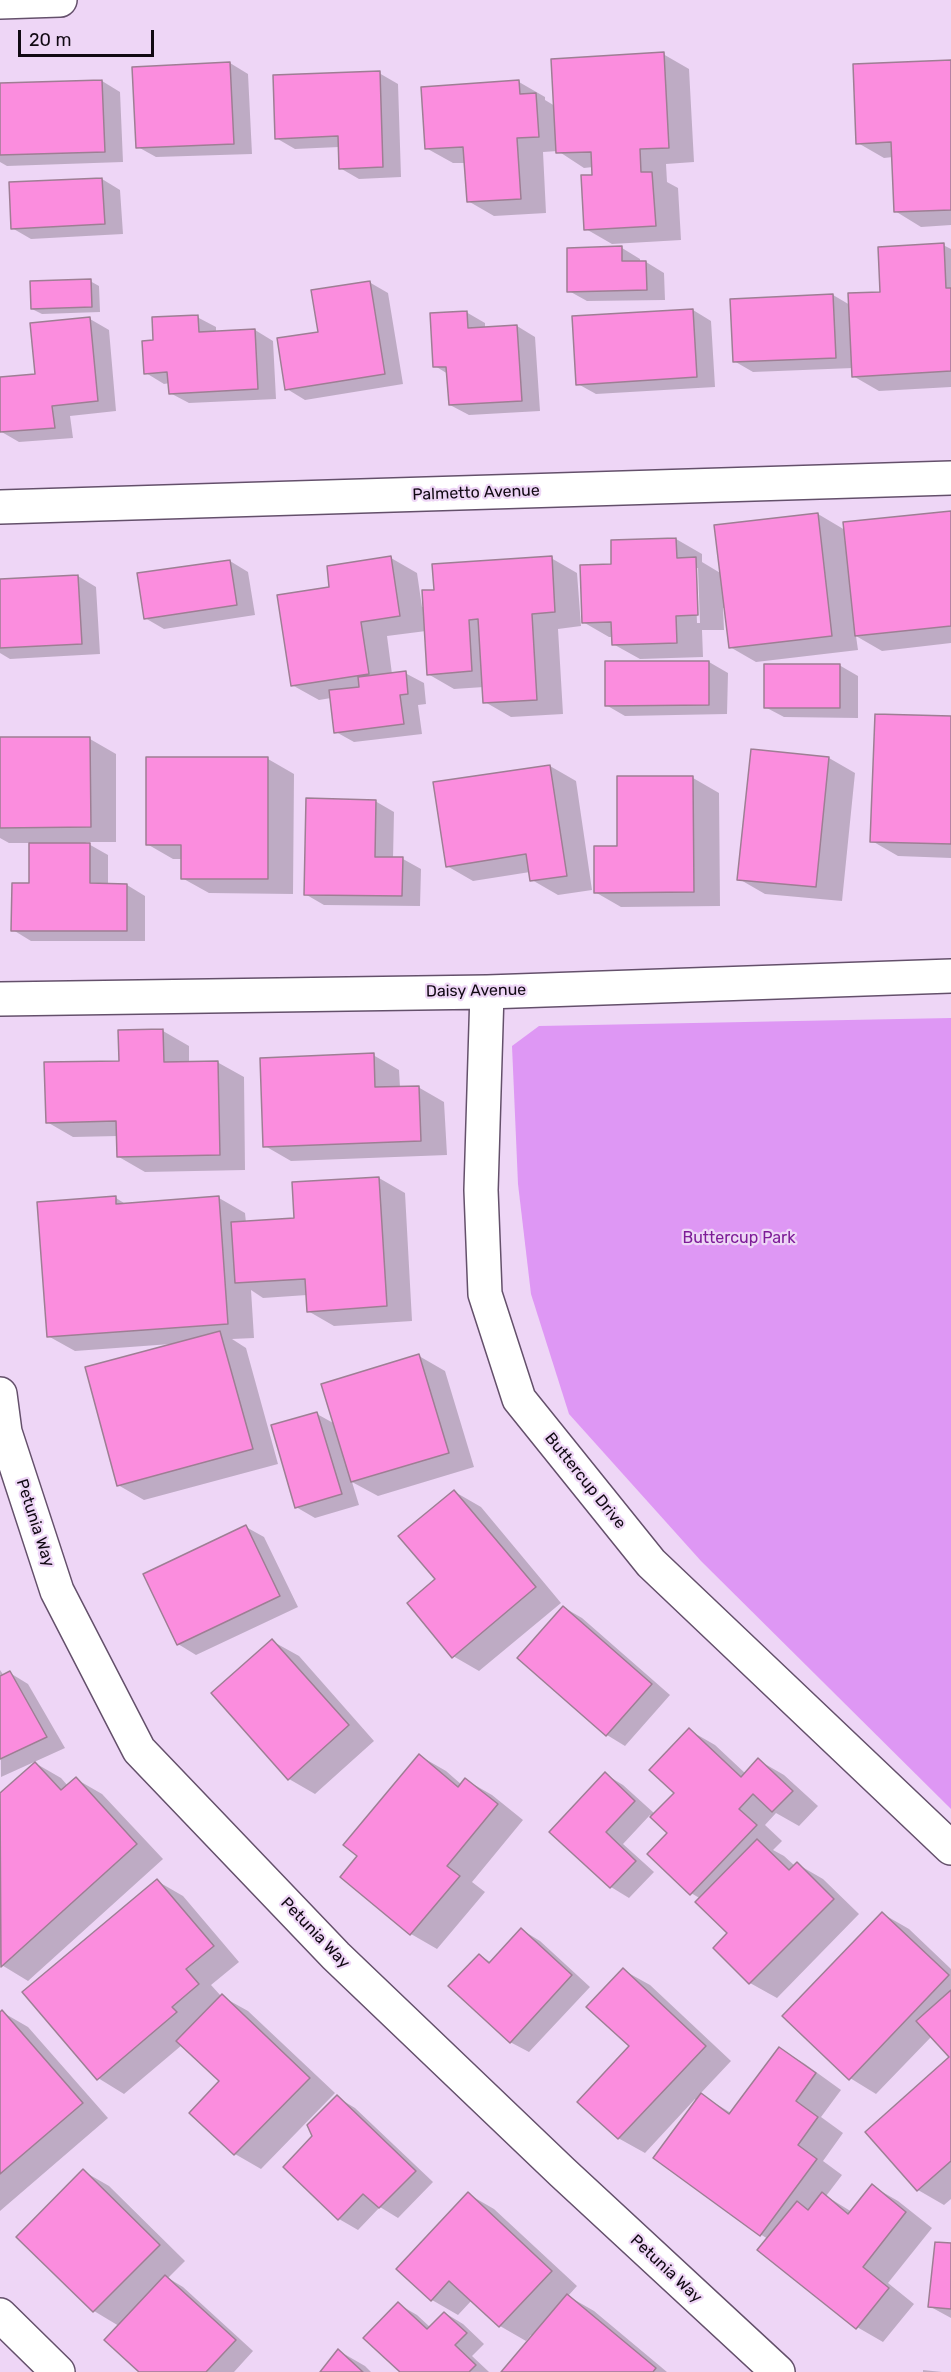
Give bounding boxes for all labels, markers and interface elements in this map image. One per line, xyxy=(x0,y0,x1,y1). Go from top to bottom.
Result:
scale bar xyxy=(21,18,158,56)
text: 20 m xyxy=(29,29,71,51)
street label: Palmetto Avenue xyxy=(412,481,540,505)
street label: Daisy Avenue xyxy=(426,981,526,1001)
park label: Buttercup Park xyxy=(683,1228,795,1248)
street label: Buttercup Drive xyxy=(540,1429,630,1533)
street label: Petunia Way xyxy=(12,1477,58,1569)
street label: Petunia Way xyxy=(276,1894,354,1972)
street label: Petunia Way xyxy=(626,2231,706,2307)

